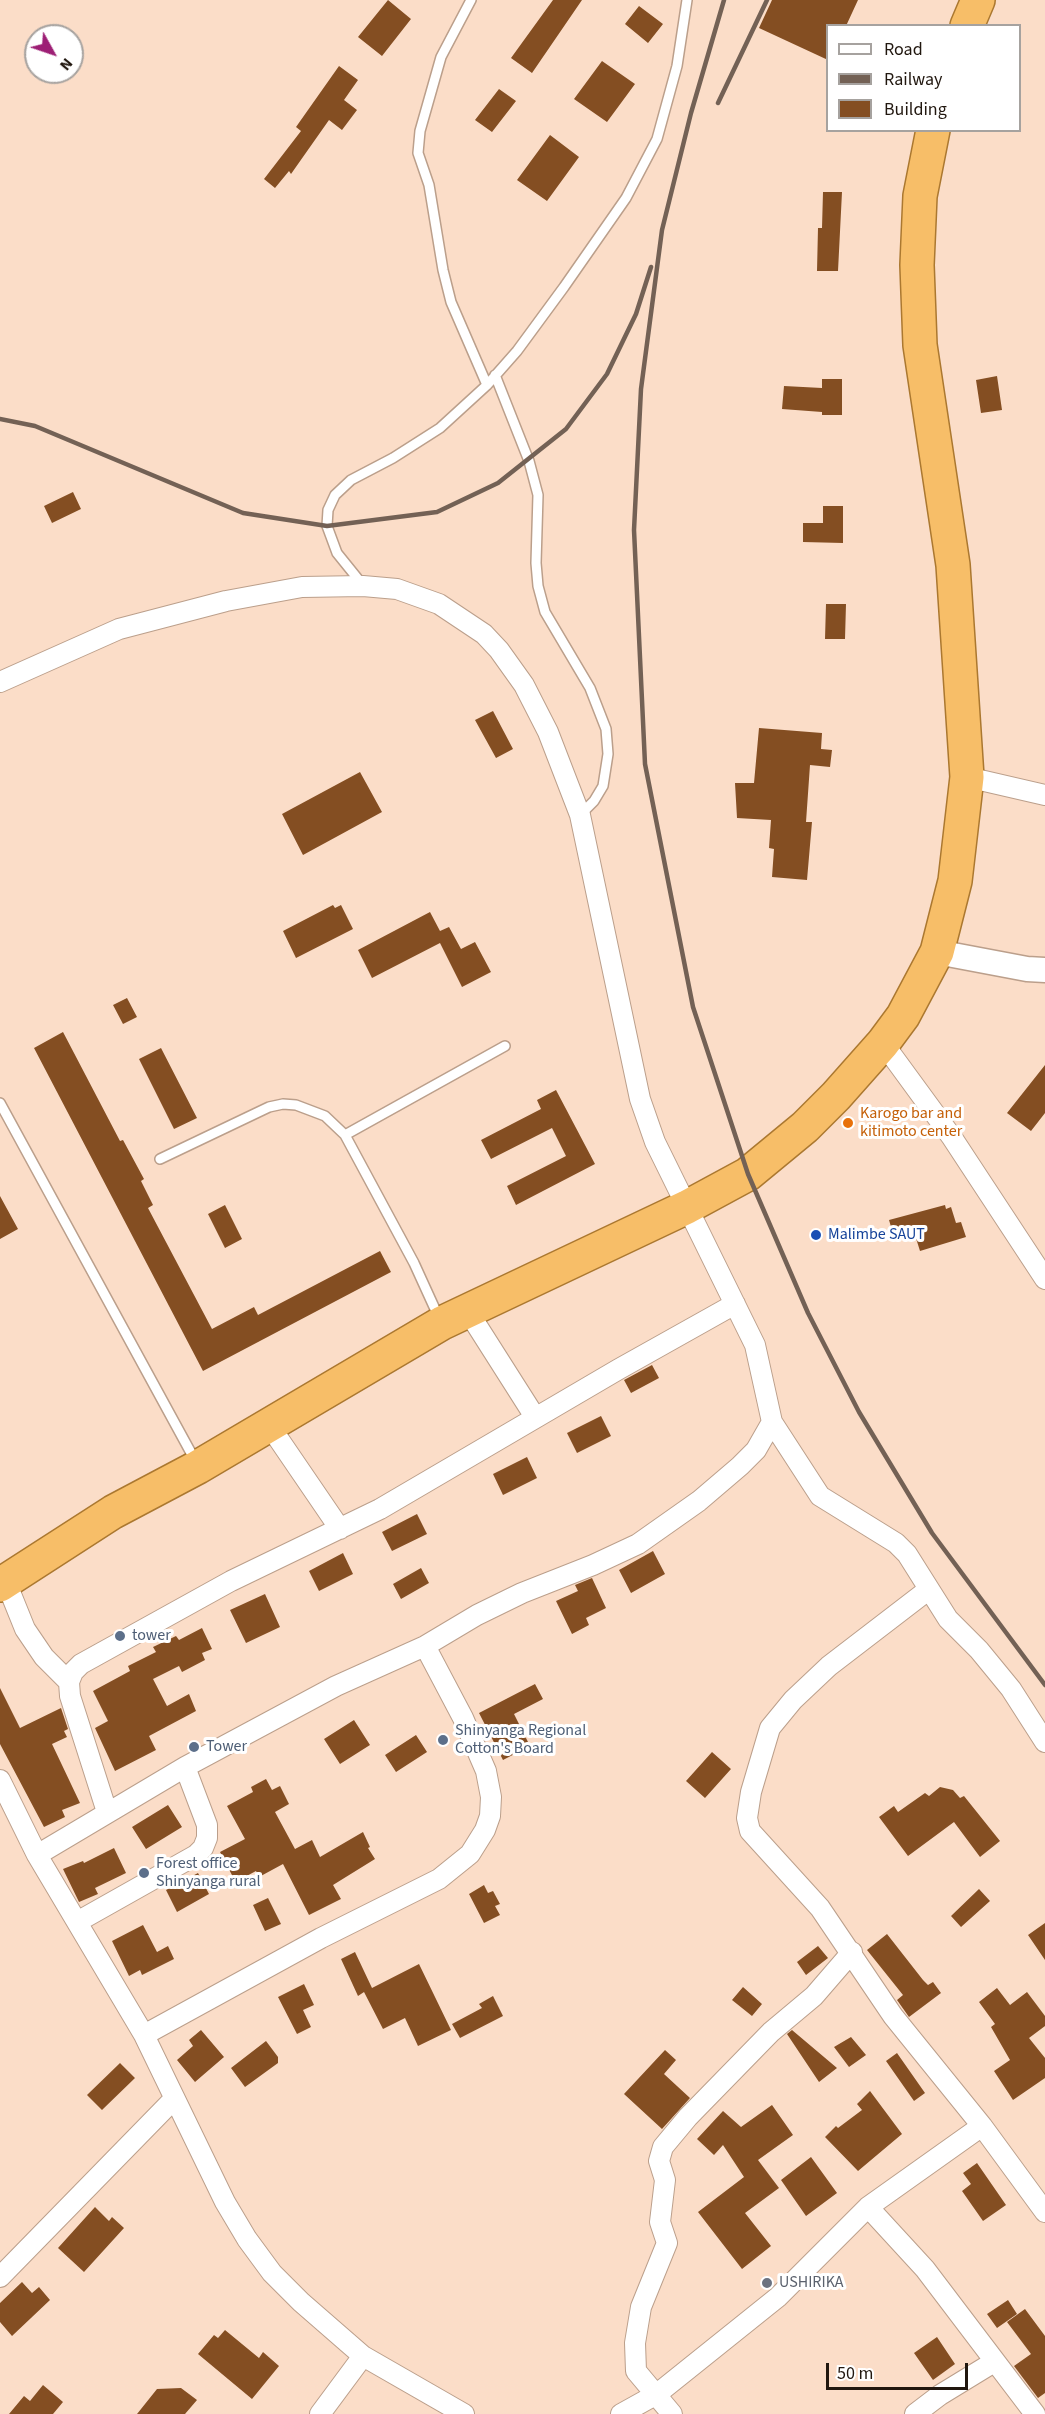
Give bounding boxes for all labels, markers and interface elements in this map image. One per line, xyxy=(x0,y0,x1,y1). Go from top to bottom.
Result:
north arrow xyxy=(24,24,84,84)
legend xyxy=(826,24,1021,132)
text: Road xyxy=(884,37,923,62)
text: N xyxy=(54,53,78,75)
text: Railway xyxy=(884,67,943,92)
text: Building xyxy=(884,97,947,122)
place label: Karogo bar and kitimoto center xyxy=(860,1104,962,1142)
marker: Karogo bar and kitimoto center xyxy=(841,1116,855,1130)
place label: Malimbe SAUT xyxy=(828,1225,925,1245)
marker: Malimbe SAUT xyxy=(809,1228,823,1242)
place label: tower xyxy=(132,1626,171,1646)
marker: tower xyxy=(113,1629,127,1643)
place label: Shinyanga Regional Cotton's Board xyxy=(455,1721,586,1759)
marker: Shinyanga Regional Cotton's Board xyxy=(436,1733,450,1747)
place label: Tower xyxy=(206,1737,247,1757)
marker: Tower xyxy=(187,1740,201,1754)
place label: Forest office Shinyanga rural xyxy=(156,1854,261,1892)
marker: Forest office Shinyanga rural xyxy=(137,1866,151,1880)
place label: USHIRIKA xyxy=(779,2273,843,2293)
marker: USHIRIKA xyxy=(760,2276,774,2290)
scale bar xyxy=(829,2351,972,2389)
text: 50 m xyxy=(837,2361,873,2386)

